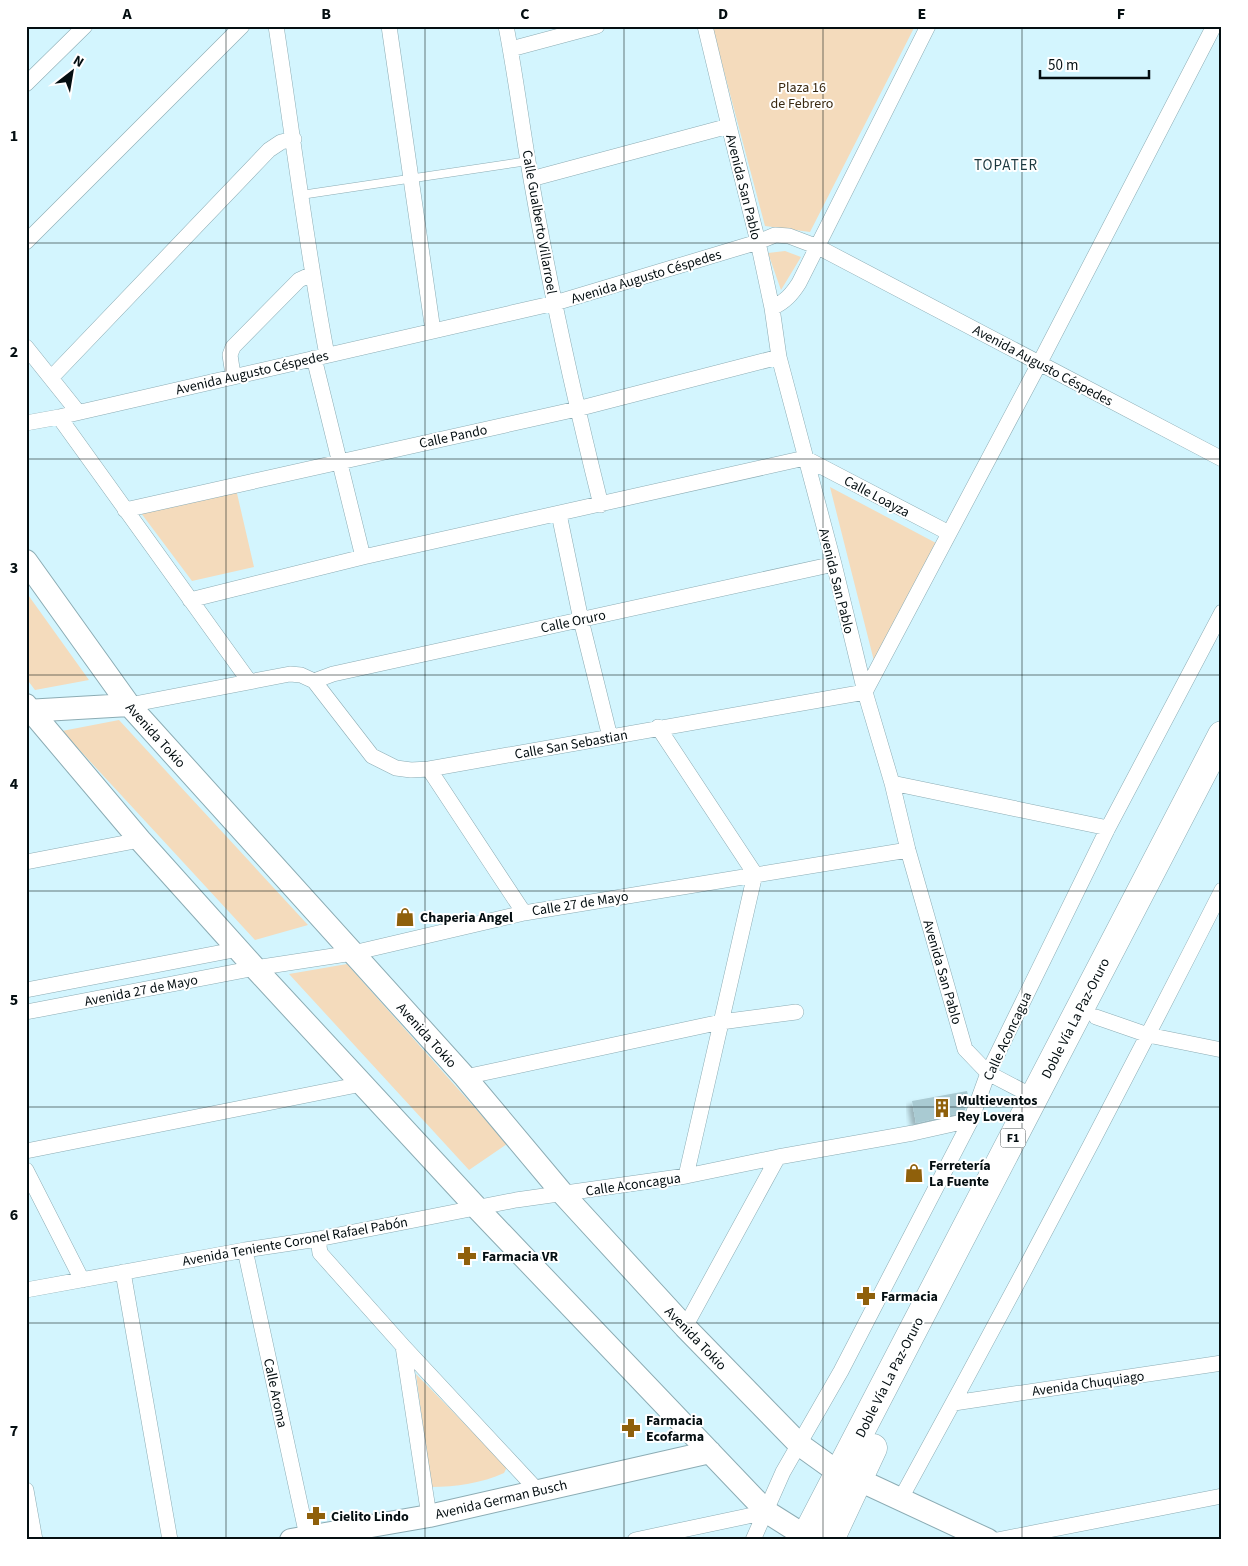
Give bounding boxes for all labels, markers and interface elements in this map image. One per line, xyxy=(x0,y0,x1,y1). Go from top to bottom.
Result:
text: A xyxy=(121,3,132,25)
text: B xyxy=(321,3,331,25)
text: C xyxy=(520,3,530,25)
text: D xyxy=(718,3,728,25)
text: E xyxy=(918,3,926,25)
text: F xyxy=(1117,3,1125,25)
north arrow xyxy=(48,48,98,98)
scale bar xyxy=(1040,48,1149,80)
text: N xyxy=(69,51,87,73)
text: 50 m xyxy=(1048,55,1078,76)
park label: Plaza 16 de Febrero xyxy=(771,78,833,114)
text: 1 xyxy=(10,125,18,147)
street label: Avenida San Pablo xyxy=(720,132,766,242)
street label: Calle Gualberto Villarroel xyxy=(517,149,562,296)
district label: TOPATER xyxy=(974,155,1038,176)
street label: Avenida Augusto Céspedes xyxy=(569,245,724,309)
street label: Avenida Augusto Céspedes xyxy=(969,320,1116,411)
text: 2 xyxy=(10,341,18,363)
street label: Avenida Augusto Céspedes xyxy=(174,346,331,400)
street label: Calle Pando xyxy=(417,420,489,454)
street label: Calle Loayza xyxy=(840,471,913,523)
street label: Avenida San Pablo xyxy=(813,526,859,636)
text: 3 xyxy=(10,557,18,579)
street label: Calle Oruro xyxy=(539,605,608,639)
street label: Avenida Tokio xyxy=(120,699,190,773)
street label: Calle San Sebastian xyxy=(513,725,629,765)
text: 4 xyxy=(10,773,19,795)
street label: Calle 27 de Mayo xyxy=(530,886,630,921)
shop icon: Chaperia Angel xyxy=(394,906,416,928)
place label: Chaperia Angel xyxy=(420,908,513,928)
street label: Avenida San Pablo xyxy=(918,918,967,1027)
street label: Doble Vía La Paz-Oruro xyxy=(1037,955,1115,1082)
street label: Avenida 27 de Mayo xyxy=(83,970,200,1012)
text: 5 xyxy=(10,989,18,1011)
street label: Calle Aconcagua xyxy=(979,989,1037,1084)
street label: Avenida Tokio xyxy=(391,999,461,1073)
place label: Multieventos Rey Lovera xyxy=(957,1091,1038,1127)
building icon: Multieventos Rey Lovera xyxy=(931,1097,953,1119)
road number: F1 xyxy=(1000,1128,1026,1148)
place label: Ferretería La Fuente xyxy=(929,1156,991,1192)
shop icon: Ferretería La Fuente xyxy=(903,1162,925,1184)
street label: Calle Aconcagua xyxy=(584,1168,682,1202)
text: 6 xyxy=(10,1204,18,1226)
street label: Avenida Teniente Coronel Rafael Pabón xyxy=(181,1212,409,1272)
pharmacy icon: Farmacia VR xyxy=(456,1245,478,1267)
place label: Farmacia VR xyxy=(482,1247,559,1267)
pharmacy icon: Farmacia xyxy=(855,1285,877,1307)
place label: Farmacia xyxy=(881,1287,938,1307)
street label: Avenida Tokio xyxy=(660,1302,731,1375)
street label: Doble Vía La Paz-Oruro xyxy=(851,1314,929,1441)
street label: Calle Aroma xyxy=(258,1357,292,1430)
street label: Avenida Chuquiago xyxy=(1031,1366,1146,1402)
place label: Farmacia Ecofarma xyxy=(646,1411,704,1447)
pharmacy icon: Farmacia Ecofarma xyxy=(620,1417,642,1439)
text: 7 xyxy=(10,1420,18,1442)
street label: Avenida German Busch xyxy=(433,1475,569,1525)
pharmacy icon: Cielito Lindo xyxy=(305,1505,327,1527)
place label: Cielito Lindo xyxy=(331,1507,409,1527)

